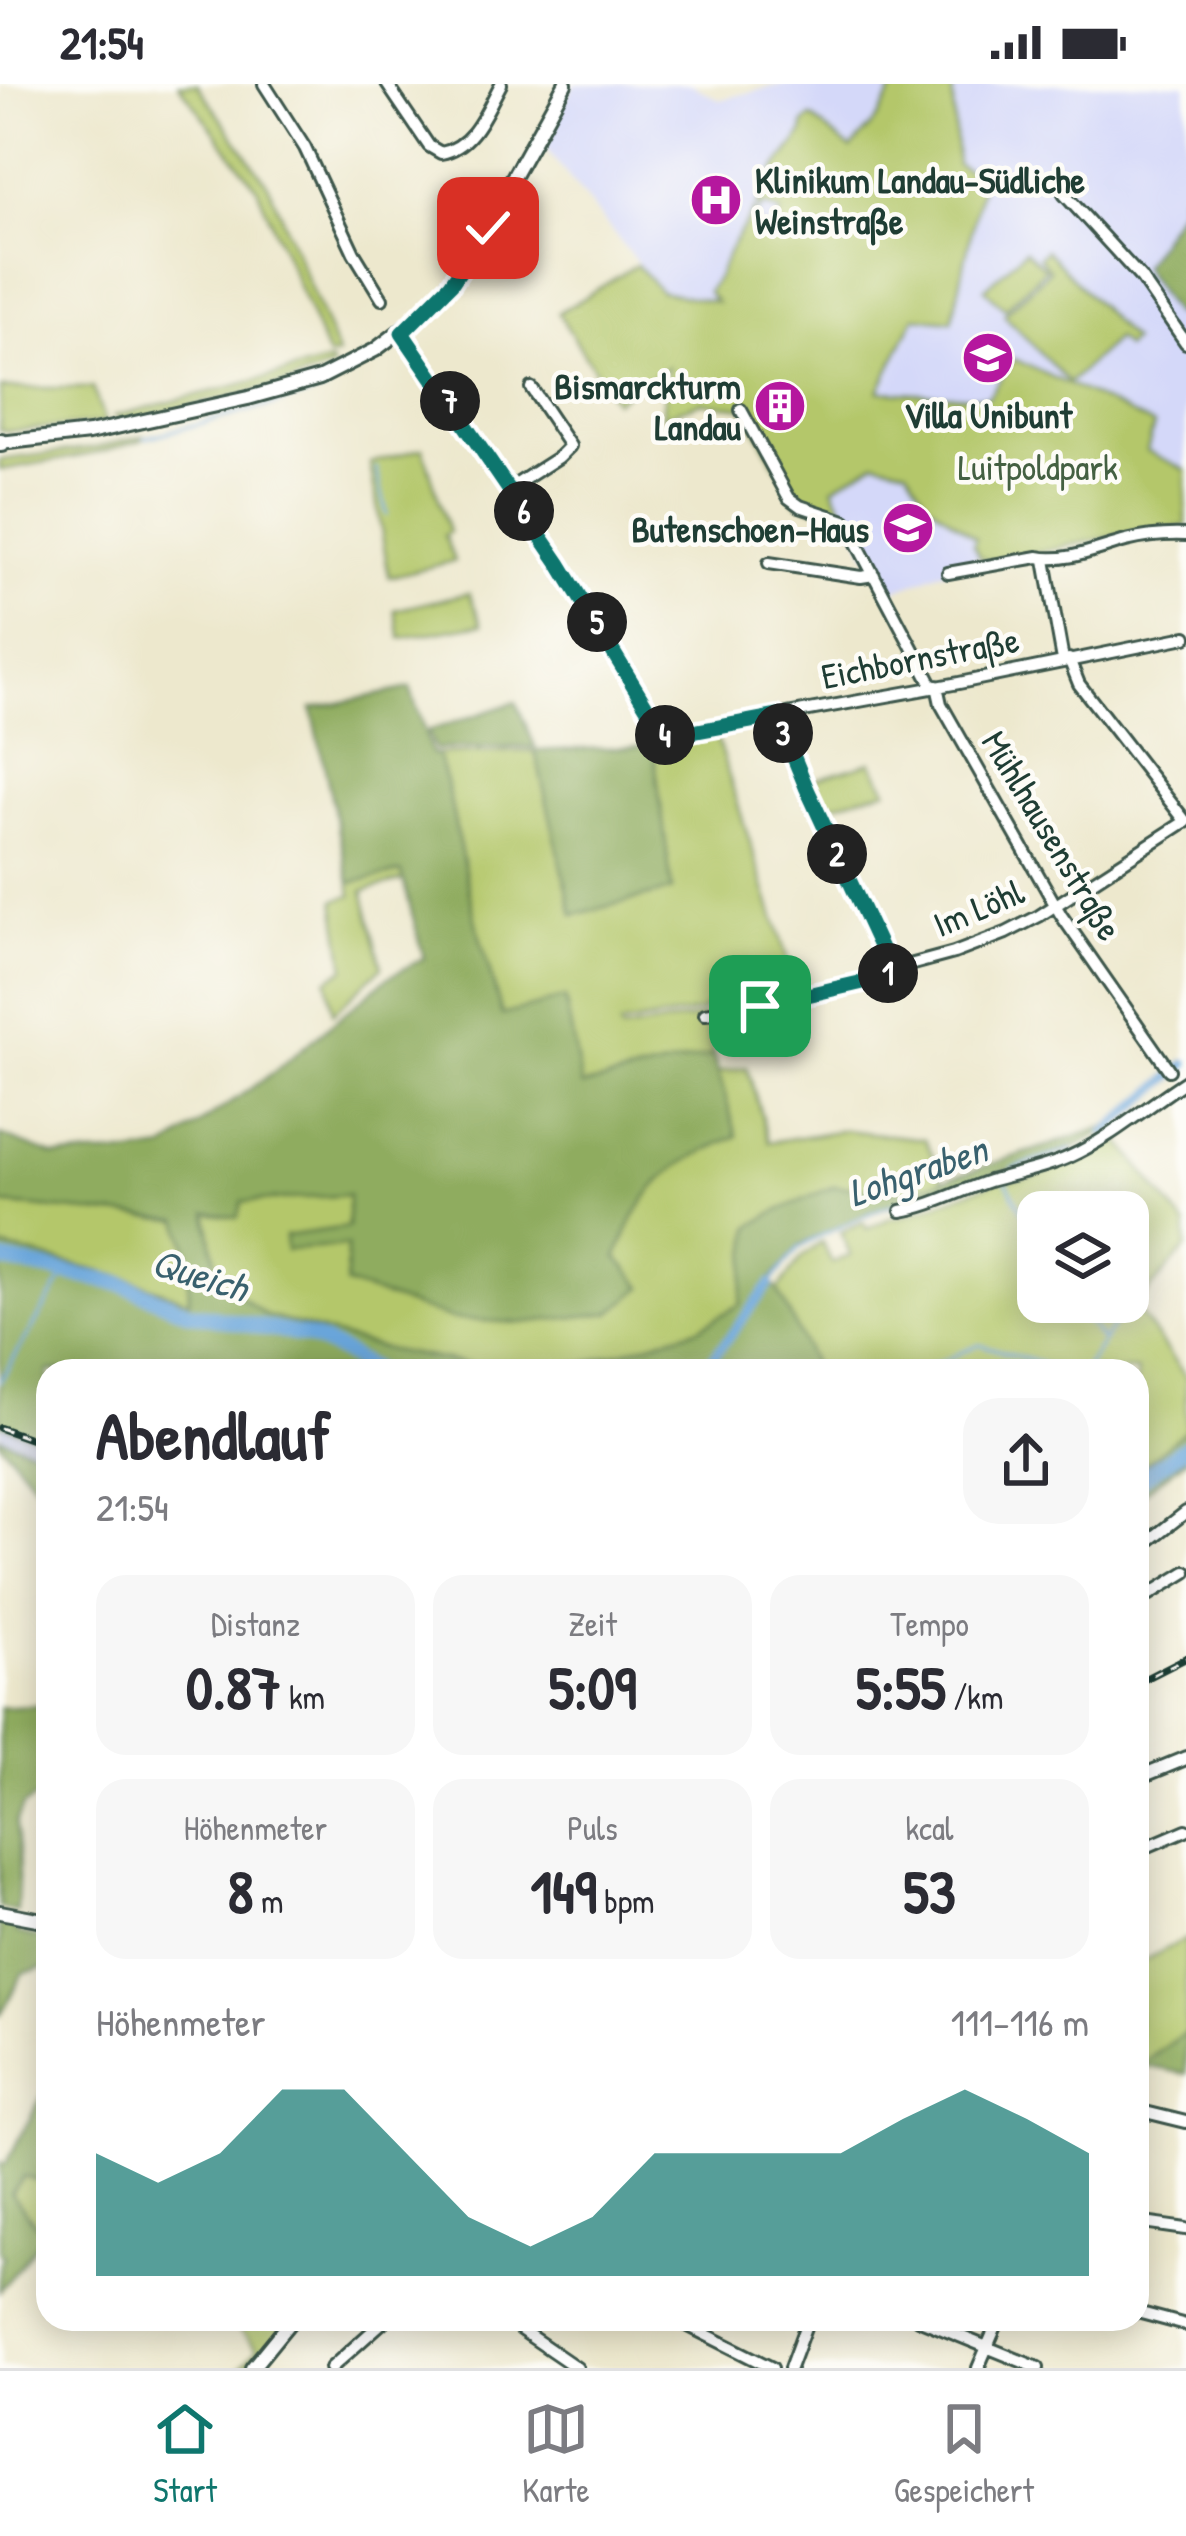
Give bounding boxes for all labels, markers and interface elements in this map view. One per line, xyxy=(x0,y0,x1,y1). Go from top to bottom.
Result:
text: 21:54 xyxy=(60,12,144,73)
place label: Klinikum Landau-Südliche Weinstraße xyxy=(755,155,1085,246)
hospital icon: Klinikum Landau-Südliche Weinstraße xyxy=(688,172,744,228)
pin xyxy=(437,177,539,279)
icon: check xyxy=(455,195,521,261)
school or university icon: Villa Unibunt xyxy=(960,330,1016,386)
place label: Bismarckturm Landau xyxy=(554,361,742,451)
pin: 7 xyxy=(420,371,480,431)
building icon: Bismarckturm Landau xyxy=(752,378,808,434)
text: 7 xyxy=(442,379,458,423)
place label: Villa Unibunt xyxy=(904,390,1074,439)
park label: Luitpoldpark xyxy=(958,442,1118,491)
pin: 6 xyxy=(494,481,554,541)
text: 6 xyxy=(517,489,531,533)
school or university icon: Butenschoen-Haus xyxy=(880,500,936,556)
place label: Butenschoen-Haus xyxy=(632,504,869,553)
pin: 5 xyxy=(567,592,627,652)
text: 5 xyxy=(590,600,604,644)
street label: Eichbornstraße xyxy=(817,614,1023,700)
pin: 3 xyxy=(753,703,813,763)
pin: 4 xyxy=(635,705,695,765)
text: 3 xyxy=(776,711,790,755)
text: 4 xyxy=(659,713,671,757)
street label: Mühlhausenstraße xyxy=(971,721,1135,949)
pin: 2 xyxy=(807,824,867,884)
text: 2 xyxy=(829,832,845,876)
street label: Im Löhl xyxy=(925,866,1031,948)
pin: 1 xyxy=(858,943,918,1003)
text: 1 xyxy=(882,951,894,995)
pin xyxy=(709,955,811,1057)
icon: arrive xyxy=(727,973,793,1039)
water label: Lohgraben xyxy=(841,1120,997,1219)
map controls xyxy=(1017,1191,1149,1323)
button: layers xyxy=(1017,1191,1149,1323)
water label: Queich xyxy=(146,1234,257,1314)
text: Abendlauf xyxy=(96,1390,331,1480)
button: share xyxy=(963,1398,1089,1524)
text: 21:54 xyxy=(96,1480,169,1533)
text: Distanz xyxy=(211,1602,300,1646)
text: Zeit xyxy=(568,1602,617,1646)
text: Tempo xyxy=(890,1602,969,1646)
text: 0.87 xyxy=(186,1646,281,1728)
text: 5:09 xyxy=(548,1646,637,1728)
text: 5:55 xyxy=(856,1646,946,1728)
text: km xyxy=(281,1675,325,1719)
text: /km xyxy=(946,1675,1003,1719)
text: Höhenmeter xyxy=(184,1806,327,1850)
text: Puls xyxy=(567,1806,618,1850)
text: kcal xyxy=(905,1806,954,1850)
text: 8 xyxy=(227,1850,253,1932)
text: 149 xyxy=(530,1850,597,1932)
text: 53 xyxy=(903,1850,956,1932)
text: m xyxy=(253,1879,284,1923)
text: bpm xyxy=(597,1879,655,1923)
text: Höhenmeter xyxy=(96,1995,266,2048)
text: 111–116 m xyxy=(951,1995,1089,2048)
tab: Start xyxy=(152,2396,218,2512)
tab: Karte xyxy=(522,2396,590,2512)
tab: Gespeichert xyxy=(894,2396,1034,2512)

